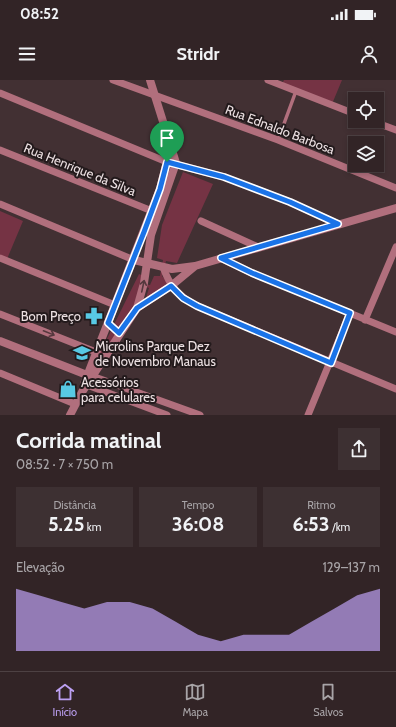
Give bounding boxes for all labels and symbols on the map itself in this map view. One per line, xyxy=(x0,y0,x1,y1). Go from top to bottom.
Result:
street label: Rua Ednaldo Barbosa xyxy=(223,101,338,157)
pin xyxy=(150,121,184,162)
street label: Rua Henrique da Silva xyxy=(22,139,139,199)
one-way arrow xyxy=(140,280,148,293)
pharmacy icon: Bom Preço xyxy=(84,306,104,326)
place label: Bom Preço xyxy=(21,308,81,324)
one-way arrow xyxy=(43,330,55,338)
place label: Microlins Parque Dez de Novembro Manaus xyxy=(95,338,216,369)
school or university icon: Microlins Parque Dez de Novembro Manaus xyxy=(72,343,92,363)
place label: Acessórios para celulares xyxy=(81,374,156,405)
shop icon: Acessórios para celulares xyxy=(58,379,78,399)

